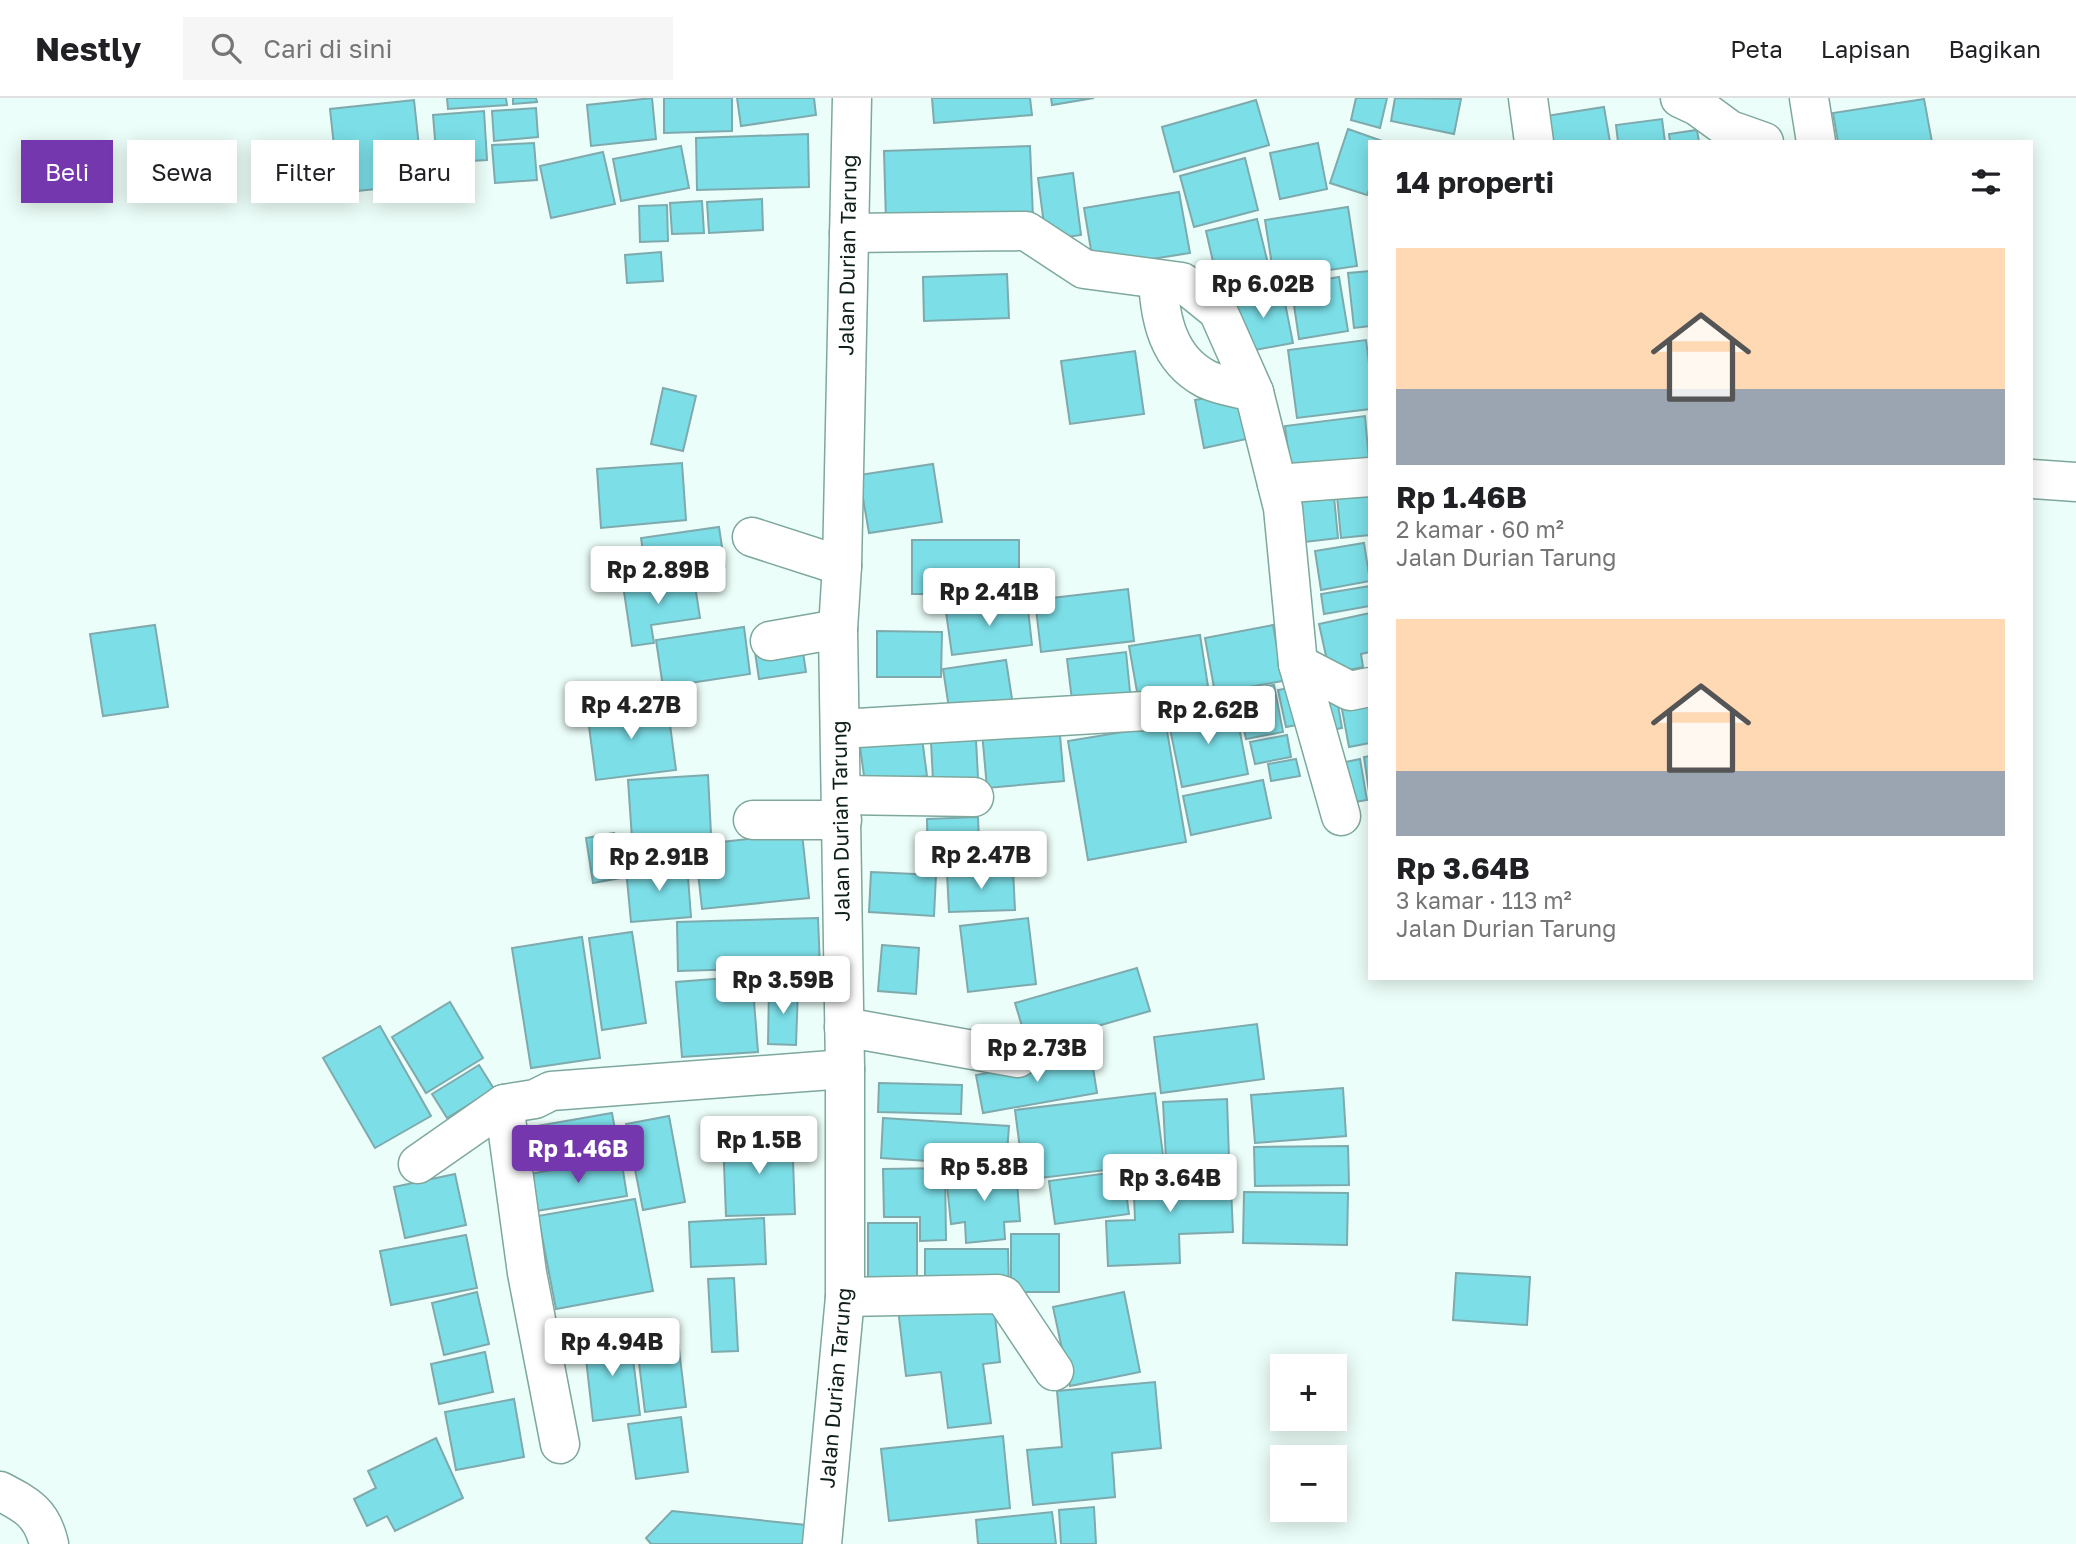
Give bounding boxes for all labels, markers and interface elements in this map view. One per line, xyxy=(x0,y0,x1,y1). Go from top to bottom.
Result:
search box xyxy=(183,17,673,80)
text: Nestly xyxy=(35,29,141,68)
icon: search xyxy=(207,29,245,67)
text: Cari di sini xyxy=(263,33,392,64)
text: Peta xyxy=(1730,34,1783,63)
text: Lapisan xyxy=(1821,34,1911,63)
text: Bagikan xyxy=(1949,34,2041,63)
chip: Beli xyxy=(21,140,113,203)
chip: Sewa xyxy=(127,140,237,203)
chip: Filter xyxy=(251,140,359,203)
chip: Baru xyxy=(373,140,475,203)
street label: Jalan Durian Tarung xyxy=(832,154,862,356)
icon: filters xyxy=(1967,163,2005,201)
text: 14 properti xyxy=(1396,164,1554,200)
pin: Rp 6.02B xyxy=(1191,260,1335,320)
text: Rp 6.02B xyxy=(1211,269,1315,297)
icon: home xyxy=(1638,294,1764,420)
text: Rp 1.46B xyxy=(1396,479,1527,515)
text: 2 kamar · 60 m² xyxy=(1396,515,1564,543)
text: Jalan Durian Tarung xyxy=(1396,543,1616,571)
pin: Rp 2.89B xyxy=(586,546,730,606)
text: Rp 2.89B xyxy=(607,555,709,583)
pin: Rp 2.41B xyxy=(917,568,1061,628)
text: Rp 2.41B xyxy=(939,577,1039,605)
icon: home xyxy=(1638,665,1764,791)
pin: Rp 4.27B xyxy=(559,682,703,741)
pin: Rp 2.62B xyxy=(1136,686,1280,746)
text: Rp 4.27B xyxy=(581,690,681,718)
text: Rp 2.62B xyxy=(1157,695,1259,723)
street label: Jalan Durian Tarung xyxy=(825,720,855,922)
pin: Rp 2.47B xyxy=(909,832,1053,891)
pin: Rp 2.91B xyxy=(587,834,731,893)
text: Rp 2.47B xyxy=(931,840,1031,868)
text: Rp 2.91B xyxy=(609,842,709,870)
text: Rp 3.64B xyxy=(1396,850,1530,886)
text: 3 kamar · 113 m² xyxy=(1396,886,1572,914)
text: Jalan Durian Tarung xyxy=(1396,914,1616,942)
pin: Rp 3.59B xyxy=(711,956,855,1016)
text: Rp 3.59B xyxy=(732,965,834,993)
pin: Rp 2.73B xyxy=(965,1024,1109,1084)
text: Rp 2.73B xyxy=(987,1033,1087,1061)
pin: Rp 1.5B xyxy=(694,1116,824,1176)
text: Rp 1.5B xyxy=(716,1125,802,1153)
pin: Rp 1.46B xyxy=(506,1126,650,1185)
text: Rp 1.46B xyxy=(528,1134,628,1162)
pin: Rp 5.8B xyxy=(919,1144,1049,1203)
text: Rp 5.8B xyxy=(940,1152,1028,1180)
pin: Rp 3.64B xyxy=(1098,1154,1242,1214)
text: Rp 3.64B xyxy=(1119,1163,1221,1191)
street label: Jalan Durian Tarung xyxy=(813,1287,857,1489)
pin: Rp 4.94B xyxy=(540,1318,684,1378)
text: Rp 4.94B xyxy=(561,1327,663,1355)
map controls xyxy=(1270,1354,1347,1522)
button: + xyxy=(1270,1354,1347,1431)
button: − xyxy=(1270,1445,1347,1522)

